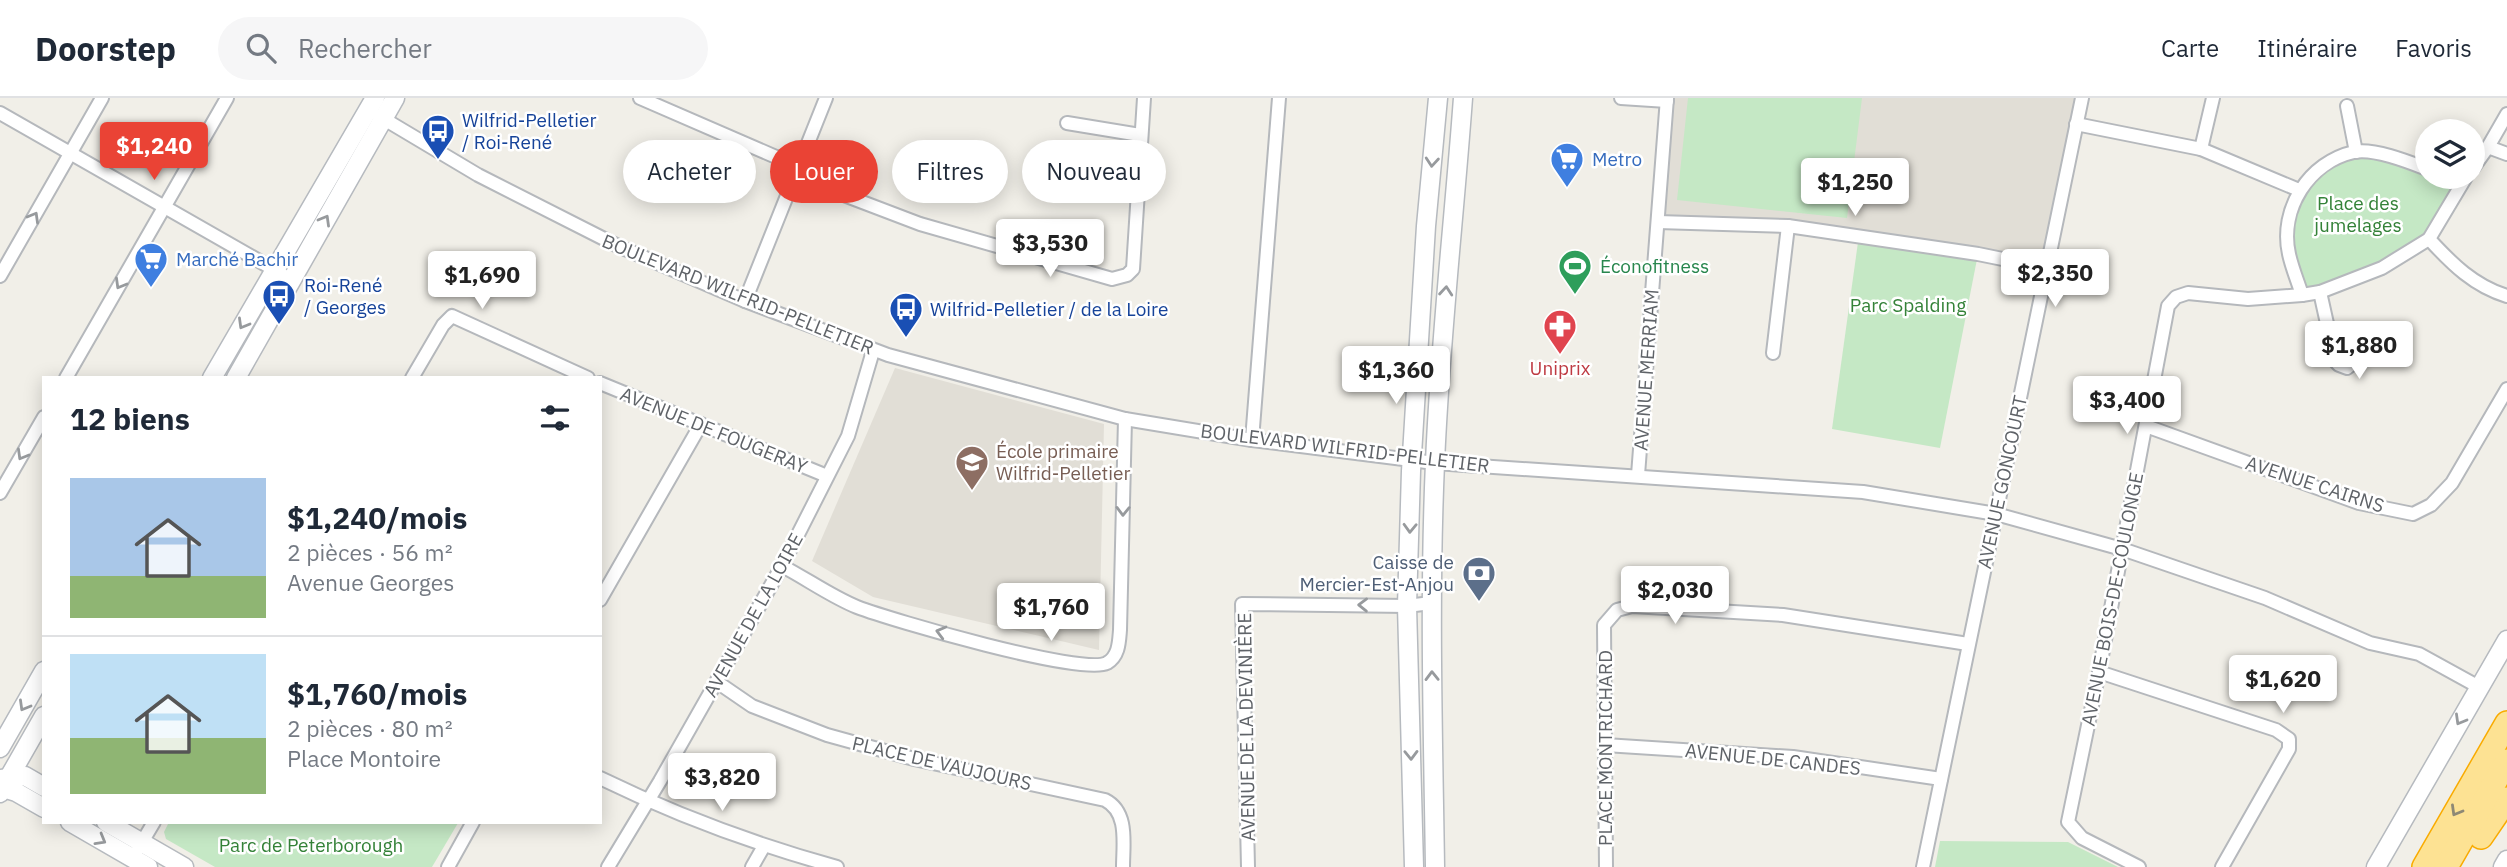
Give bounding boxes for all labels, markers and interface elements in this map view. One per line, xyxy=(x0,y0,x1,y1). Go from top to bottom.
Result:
search box xyxy=(218,17,708,80)
text: Doorstep xyxy=(35,27,176,70)
icon: search xyxy=(242,29,280,67)
text: Rechercher xyxy=(298,31,432,65)
text: Carte xyxy=(2161,32,2219,64)
text: Itinéraire xyxy=(2257,32,2357,64)
text: Favoris xyxy=(2395,32,2472,64)
place label: Wilfrid-Pelletier / Roi-René xyxy=(462,108,596,154)
bus stop icon: Wilfrid-Pelletier / Roi-René xyxy=(419,112,457,161)
map controls xyxy=(2415,119,2485,189)
button: layers xyxy=(2415,119,2485,189)
pin: $1,240 xyxy=(97,122,211,182)
text: $1,240 xyxy=(116,130,192,160)
chip: Acheter xyxy=(623,140,756,203)
chip: Louer xyxy=(770,140,878,203)
chip: Filtres xyxy=(892,140,1008,203)
chip: Nouveau xyxy=(1022,140,1166,203)
supermarket icon: Metro xyxy=(1548,140,1586,189)
place label: Metro xyxy=(1592,147,1642,171)
one-way arrow xyxy=(1425,157,1440,168)
pin: $1,250 xyxy=(1798,158,1912,218)
text: $1,250 xyxy=(1817,166,1893,196)
park label: Place des jumelages xyxy=(2314,191,2402,237)
one-way arrow xyxy=(26,212,39,224)
one-way arrow xyxy=(317,214,330,227)
pin: $3,530 xyxy=(993,220,1107,279)
text: $3,530 xyxy=(1012,227,1088,257)
street label: BOULEVARD WILFRID-PELLETIER xyxy=(599,228,877,360)
supermarket icon: Marché Bachir xyxy=(132,240,170,289)
place label: Marché Bachir xyxy=(176,247,298,271)
sports icon: Éconofitness xyxy=(1556,247,1594,296)
pin: $2,350 xyxy=(1998,250,2112,309)
pin: $1,690 xyxy=(425,252,539,311)
place label: Éconofitness xyxy=(1600,254,1709,278)
text: $2,350 xyxy=(2017,257,2093,287)
text: $1,690 xyxy=(444,259,520,289)
place label: Roi-René / Georges xyxy=(304,273,386,319)
one-way arrow xyxy=(115,277,128,290)
bus stop icon: Roi-René / Georges xyxy=(260,277,298,326)
one-way arrow xyxy=(1438,286,1453,297)
street label: AVENUE MERRIAM xyxy=(1628,288,1664,452)
bus stop icon: Wilfrid-Pelletier / de la Loire xyxy=(887,290,925,339)
park label: Parc Spalding xyxy=(1850,293,1966,317)
place label: Wilfrid-Pelletier / de la Loire xyxy=(930,297,1168,321)
pharmacy icon: Uniprix xyxy=(1541,307,1579,356)
one-way arrow xyxy=(238,316,251,329)
pin: $1,880 xyxy=(2302,322,2416,381)
text: $1,880 xyxy=(2321,329,2397,359)
pin: $1,360 xyxy=(1339,346,1453,406)
text: $1,360 xyxy=(1358,354,1434,384)
place label: Uniprix xyxy=(1530,356,1591,380)
pin: $3,400 xyxy=(2070,376,2184,436)
street label: AVENUE DE FOUGERAY xyxy=(617,381,812,479)
text: $3,400 xyxy=(2089,384,2165,414)
street label: AVENUE GONCOURT xyxy=(1972,393,2032,571)
text: 12 biens xyxy=(70,399,190,438)
icon: filters xyxy=(536,399,574,437)
street label: BOULEVARD WILFRID-PELLETIER xyxy=(1199,418,1491,478)
place label: École primaire Wilfrid-Pelletier xyxy=(996,439,1130,485)
school or university icon: École primaire Wilfrid-Pelletier xyxy=(953,443,991,492)
one-way arrow xyxy=(17,448,30,460)
street label: AVENUE CAIRNS xyxy=(2243,450,2387,518)
street label: AVENUE BOIS-DE-COULONGE xyxy=(2076,470,2148,728)
text: $1,240/mois xyxy=(287,498,467,537)
icon: home xyxy=(126,506,210,590)
one-way arrow xyxy=(1115,506,1130,517)
one-way arrow xyxy=(1402,522,1417,533)
street label: AVENUE DE LA LOIRE xyxy=(698,529,808,701)
text: 2 pièces · 56 m² xyxy=(287,537,453,567)
place label: Caisse de Mercier-Est-Anjou xyxy=(1300,550,1454,596)
bank icon: Caisse de Mercier-Est-Anjou xyxy=(1460,554,1498,603)
pin: $2,030 xyxy=(1618,566,1732,626)
text: Avenue Georges xyxy=(287,567,454,597)
text: $2,030 xyxy=(1637,574,1713,604)
pin: $1,760 xyxy=(994,584,1108,643)
text: $1,760 xyxy=(1013,591,1089,621)
one-way arrow xyxy=(1357,597,1367,613)
street label: AVENUE DE LA DEVINIÈRE xyxy=(1232,612,1260,842)
one-way arrow xyxy=(935,626,947,641)
street label: PLACE MONTRICHARD xyxy=(1593,650,1617,846)
pin: $1,620 xyxy=(2226,656,2340,715)
text: $1,620 xyxy=(2245,663,2321,693)
one-way arrow xyxy=(1424,671,1440,681)
text: $1,760/mois xyxy=(287,674,467,713)
icon: home xyxy=(126,682,210,766)
one-way arrow xyxy=(19,699,32,712)
text: 2 pièces · 80 m² xyxy=(287,713,453,743)
one-way arrow xyxy=(2455,713,2468,725)
street label: PLACE DE VAUJOURS xyxy=(850,731,1034,795)
street label: AVENUE DE CANDES xyxy=(1684,738,1862,780)
text: Place Montoire xyxy=(287,743,441,773)
one-way arrow xyxy=(1404,750,1419,761)
pin: $3,820 xyxy=(665,754,779,813)
text: $3,820 xyxy=(684,761,760,791)
one-way arrow xyxy=(2451,804,2464,817)
one-way arrow xyxy=(94,832,107,845)
park label: Parc de Peterborough xyxy=(219,833,403,857)

